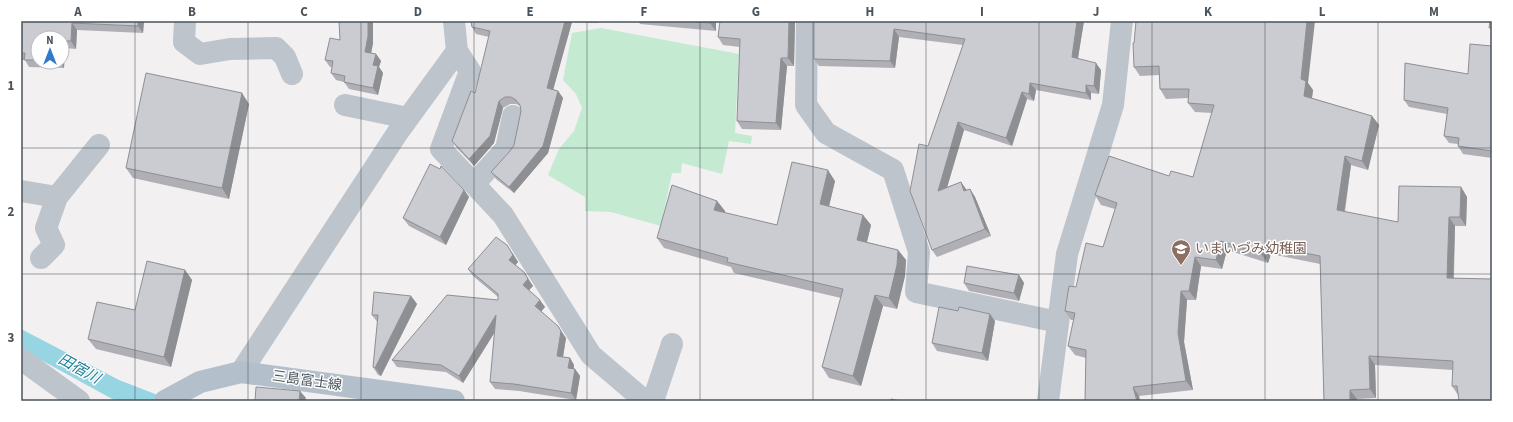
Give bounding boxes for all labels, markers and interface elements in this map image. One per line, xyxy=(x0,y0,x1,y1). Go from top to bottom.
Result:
text: A xyxy=(73,3,82,21)
text: B xyxy=(188,3,196,21)
text: C xyxy=(300,3,308,21)
text: D xyxy=(414,3,422,21)
text: E xyxy=(526,3,534,21)
text: F xyxy=(641,3,648,21)
text: G xyxy=(752,3,760,21)
text: H xyxy=(866,3,874,21)
text: I xyxy=(980,3,984,21)
text: J xyxy=(1093,3,1099,21)
text: K xyxy=(1204,3,1213,21)
text: L xyxy=(1319,3,1326,21)
text: M xyxy=(1429,3,1439,21)
north arrow xyxy=(30,30,70,70)
text: N xyxy=(46,33,54,48)
text: 1 xyxy=(8,77,15,95)
text: 2 xyxy=(8,203,15,221)
school or university icon: いまいづみ幼稚園 xyxy=(1170,238,1192,266)
place label: いまいづみ幼稚園 xyxy=(1195,239,1307,259)
text: 3 xyxy=(8,329,15,347)
water label: 田宿川 xyxy=(54,349,106,390)
street label: 三島富士線 xyxy=(271,366,343,396)

